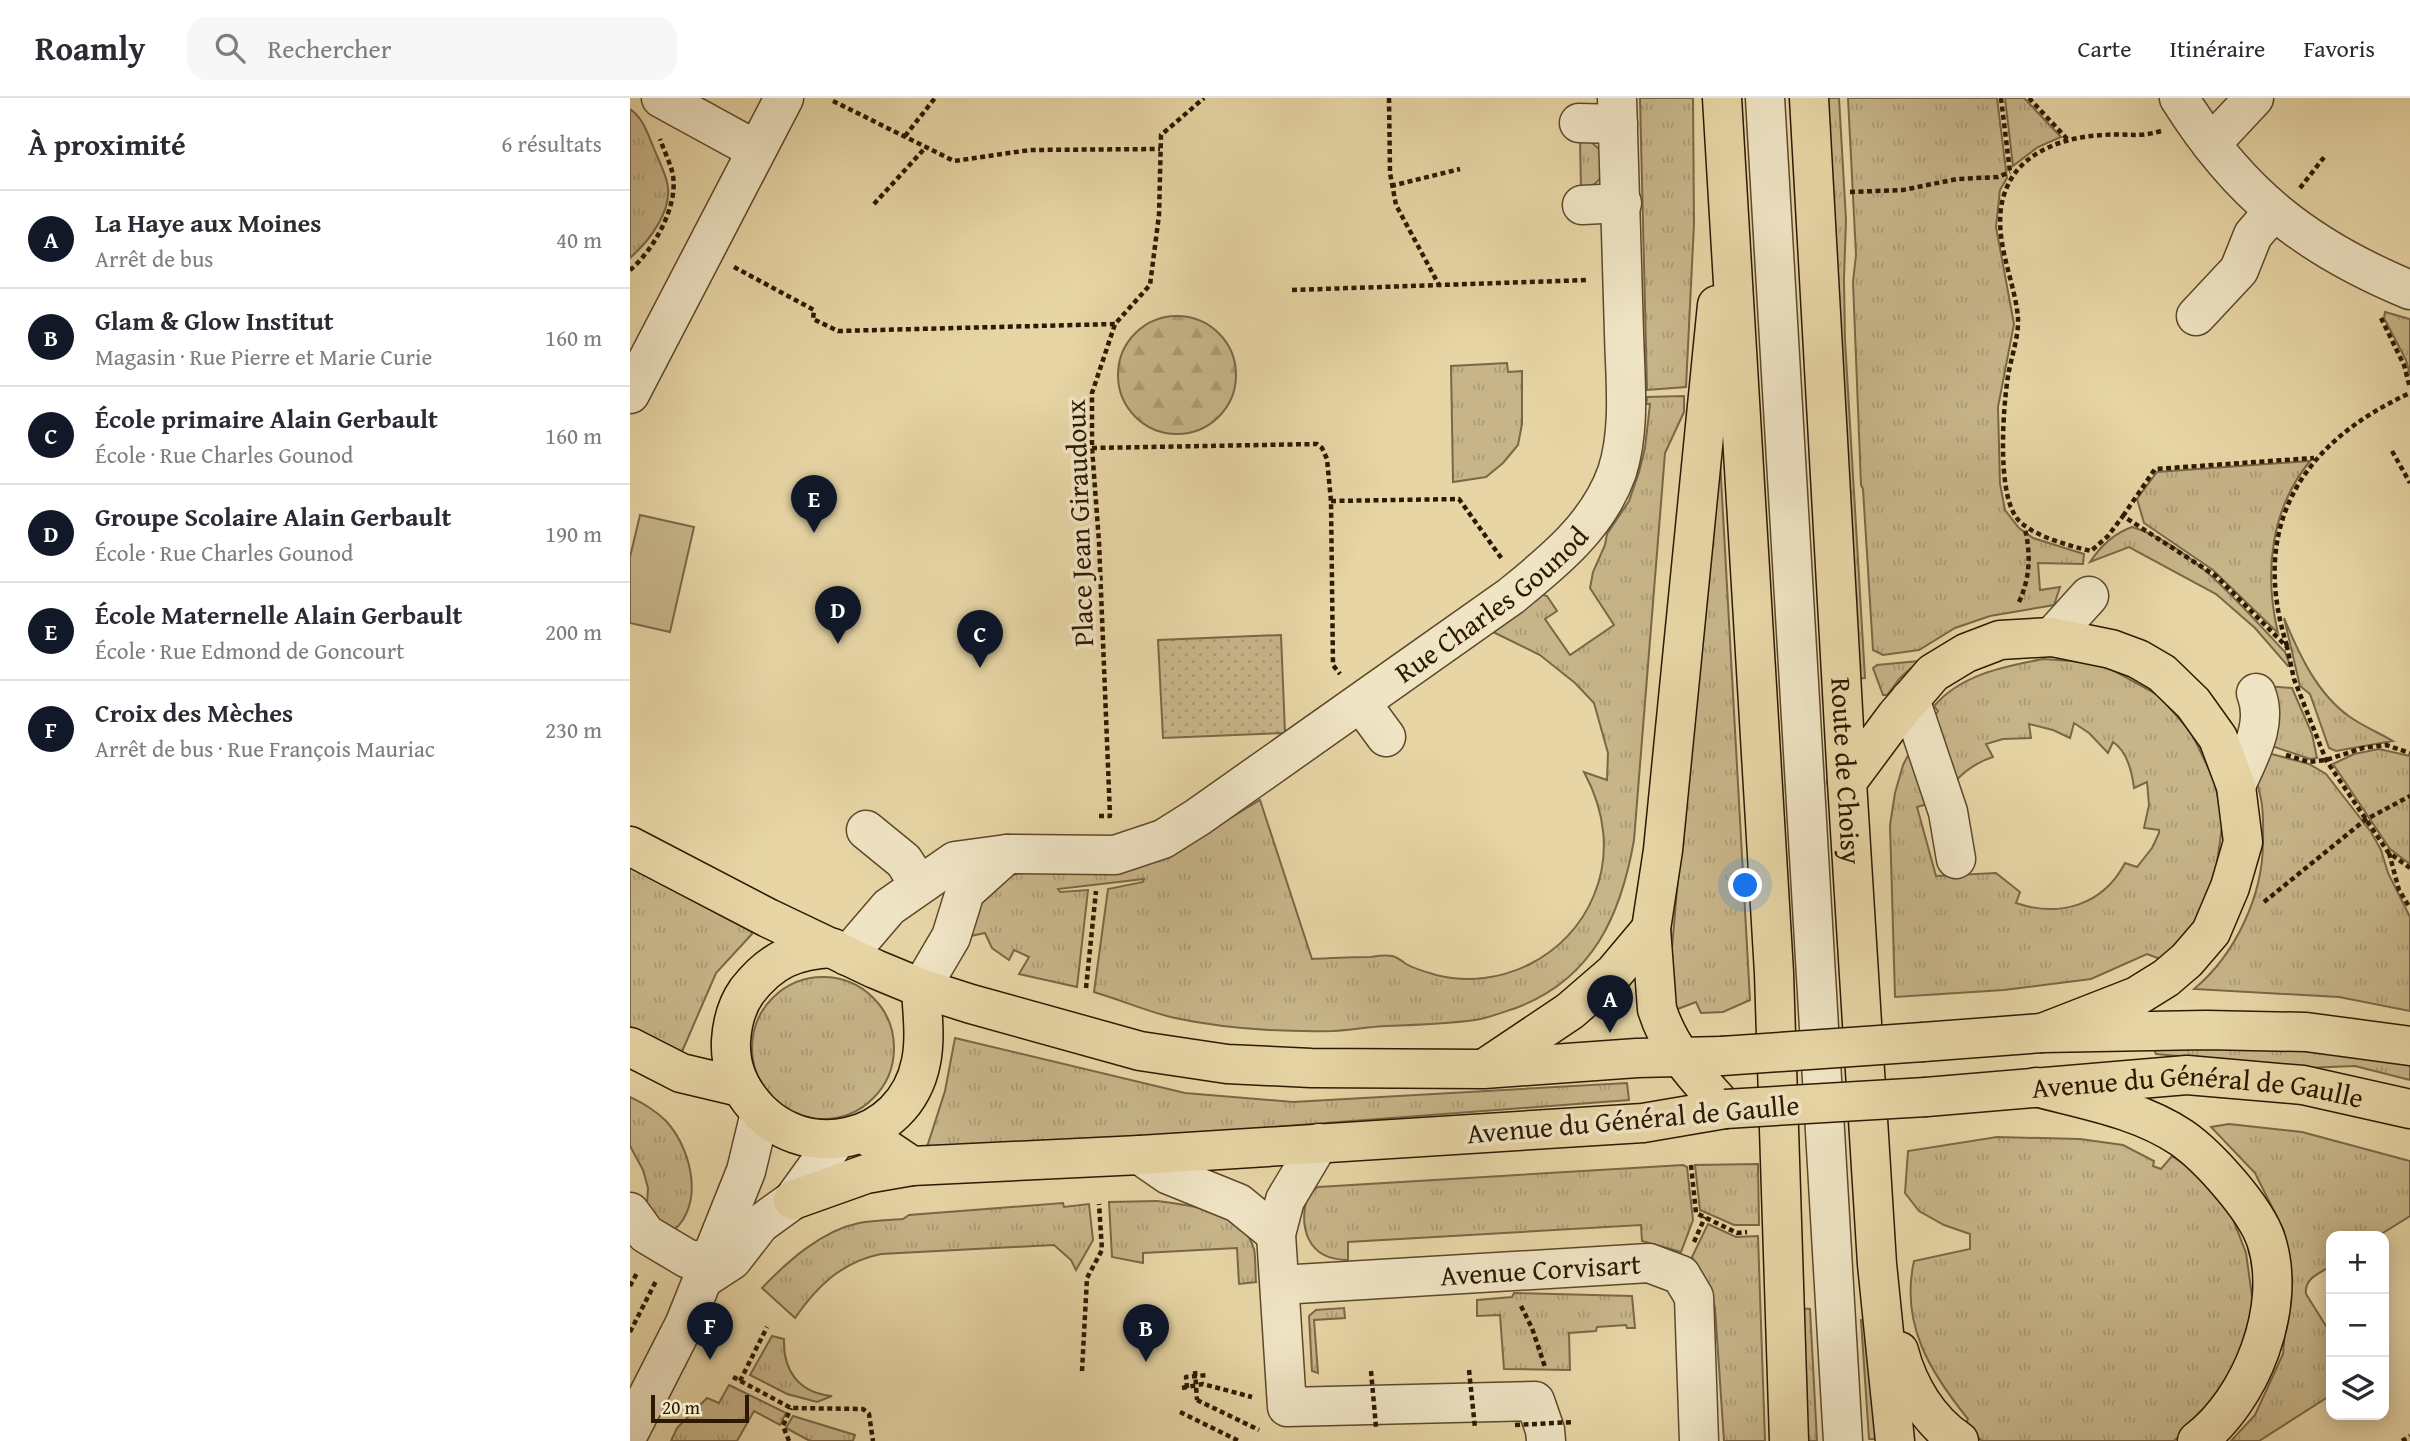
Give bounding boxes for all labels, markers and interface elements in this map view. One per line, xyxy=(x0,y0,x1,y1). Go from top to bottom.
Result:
search box xyxy=(187,17,677,80)
text: Roamly xyxy=(35,24,145,72)
icon: search xyxy=(211,29,249,67)
text: Rechercher xyxy=(267,29,391,68)
text: Carte xyxy=(2078,31,2132,66)
text: Itinéraire xyxy=(2170,31,2265,66)
text: Favoris xyxy=(2303,31,2375,66)
text: À proximité xyxy=(28,122,186,166)
text: 6 résultats xyxy=(501,127,602,160)
text: La Haye aux Moines xyxy=(95,203,321,242)
text: A xyxy=(44,223,58,256)
text: 40 m xyxy=(556,223,602,256)
text: Arrêt de bus xyxy=(95,242,214,275)
text: Glam & Glow Institut xyxy=(95,301,334,340)
text: B xyxy=(44,321,58,354)
text: 160 m xyxy=(545,321,602,354)
text: Magasin · Rue Pierre et Marie Curie xyxy=(95,340,432,373)
street label: Place Jean Giraudoux xyxy=(1054,398,1103,647)
text: École primaire Alain Gerbault xyxy=(95,399,438,438)
text: C xyxy=(44,419,58,452)
text: 160 m xyxy=(545,419,602,452)
text: École · Rue Charles Gounod xyxy=(95,438,353,471)
pin: E xyxy=(791,475,837,533)
text: Groupe Scolaire Alain Gerbault xyxy=(95,497,451,536)
street label: Rue Charles Gounod xyxy=(1386,516,1598,692)
text: D xyxy=(44,517,58,550)
text: 190 m xyxy=(545,517,602,550)
text: École · Rue Charles Gounod xyxy=(95,536,353,569)
pin: D xyxy=(815,586,861,644)
text: École Maternelle Alain Gerbault xyxy=(95,595,462,634)
pin: C xyxy=(957,610,1003,668)
text: E xyxy=(45,615,57,648)
text: 200 m xyxy=(545,615,602,648)
text: École · Rue Edmond de Goncourt xyxy=(95,634,404,667)
street label: Route de Choisy xyxy=(1821,676,1873,866)
text: Croix des Mèches xyxy=(95,693,293,732)
text: F xyxy=(45,713,57,746)
text: 230 m xyxy=(545,713,602,746)
text: Arrêt de bus · Rue François Mauriac xyxy=(95,732,435,765)
your location xyxy=(1728,868,1762,902)
pin: A xyxy=(1587,975,1633,1033)
street label: Avenue du Général de Gaulle xyxy=(2030,1054,2368,1118)
street label: Avenue du Général de Gaulle xyxy=(1465,1084,1801,1153)
map controls xyxy=(2326,1231,2389,1420)
button: + xyxy=(2326,1231,2389,1294)
street label: Avenue Corvisart xyxy=(1439,1243,1642,1295)
button: − xyxy=(2326,1294,2389,1357)
pin: F xyxy=(687,1302,733,1360)
pin: B xyxy=(1123,1304,1169,1362)
button: layers xyxy=(2326,1357,2389,1420)
scale bar xyxy=(651,1392,749,1424)
text: 20 m xyxy=(662,1393,700,1421)

